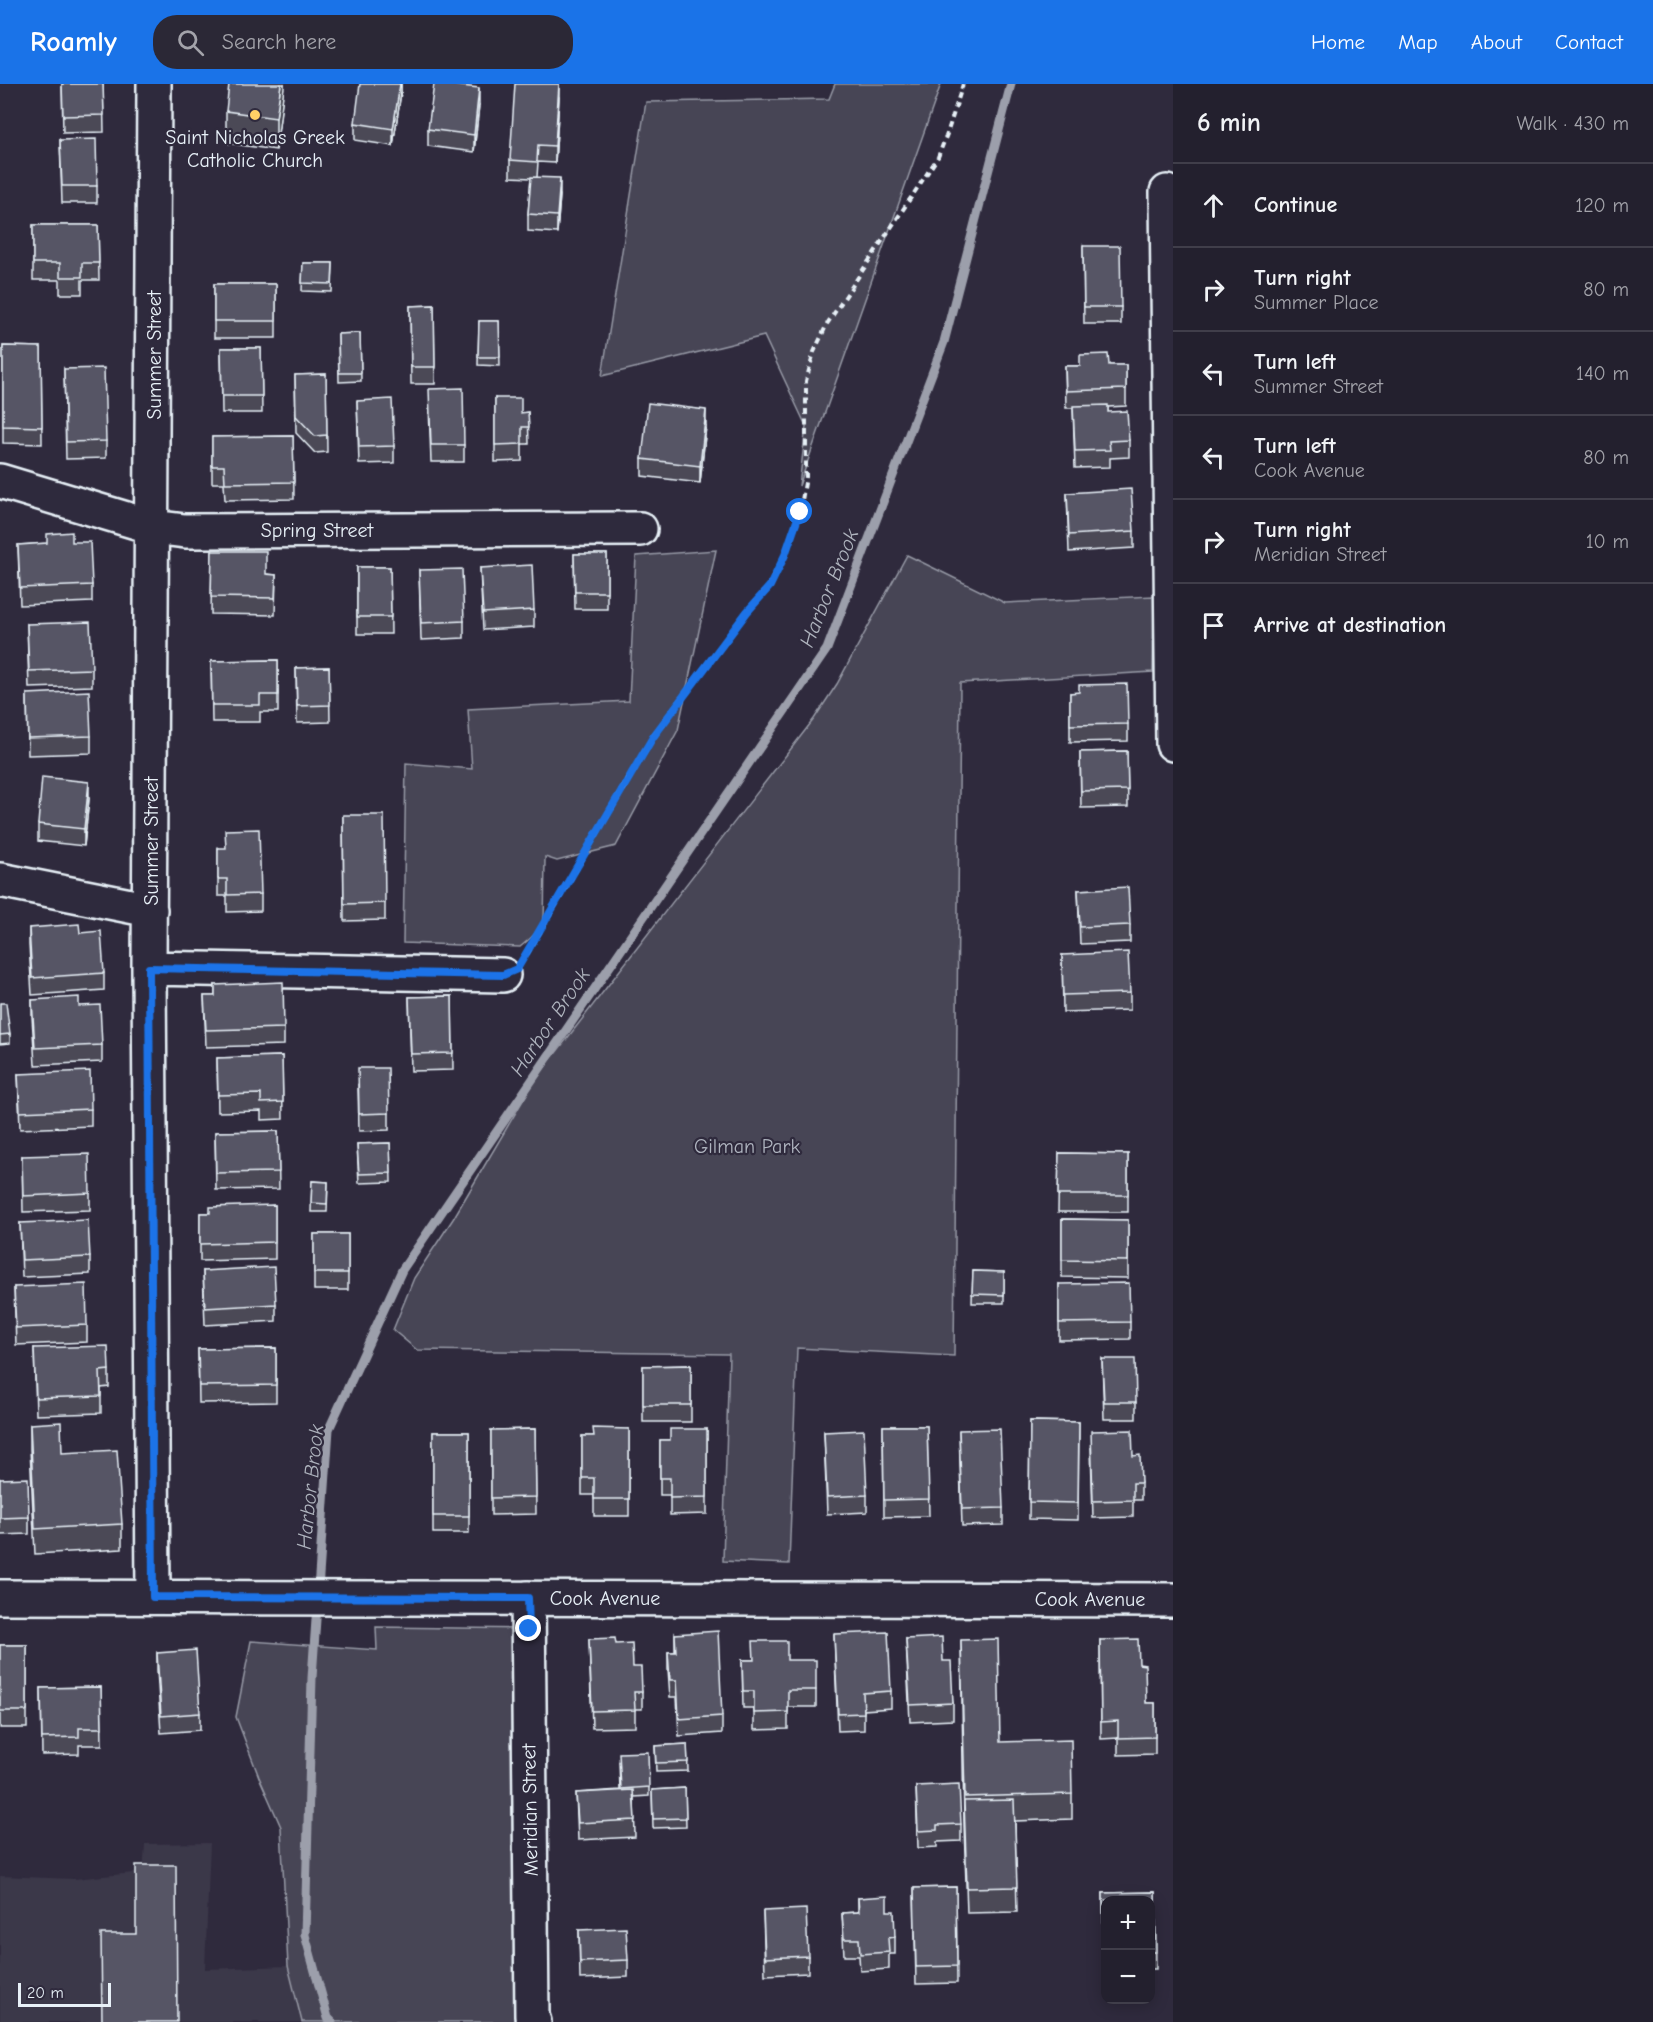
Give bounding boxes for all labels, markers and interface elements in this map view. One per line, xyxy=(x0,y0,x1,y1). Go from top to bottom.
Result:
search box xyxy=(153,15,573,69)
text: Roamly xyxy=(30,26,117,58)
icon: search xyxy=(174,26,207,59)
text: Search here xyxy=(222,29,336,55)
text: Home xyxy=(1311,30,1365,54)
text: Map xyxy=(1398,30,1438,54)
text: About xyxy=(1471,30,1522,54)
text: Contact xyxy=(1555,30,1623,54)
marker: Saint Nicholas Greek Catholic Church xyxy=(248,108,262,122)
text: 6 min xyxy=(1197,108,1261,138)
text: Walk · 430 m xyxy=(1517,112,1629,135)
place label: Saint Nicholas Greek Catholic Church xyxy=(165,126,345,172)
icon: ahead xyxy=(1197,189,1230,222)
text: Continue xyxy=(1254,192,1337,218)
text: 120 m xyxy=(1575,194,1629,217)
text: Turn right xyxy=(1254,265,1351,291)
icon: right xyxy=(1197,273,1230,306)
text: 80 m xyxy=(1583,278,1629,301)
street label: Summer Street xyxy=(143,289,166,420)
text: Summer Place xyxy=(1254,291,1379,314)
text: Turn left xyxy=(1254,349,1336,375)
icon: left xyxy=(1197,357,1230,390)
text: 140 m xyxy=(1576,362,1629,385)
text: Summer Street xyxy=(1254,375,1383,398)
text: Turn left xyxy=(1254,433,1336,459)
icon: left xyxy=(1197,441,1230,474)
text: 80 m xyxy=(1583,446,1629,469)
text: Cook Avenue xyxy=(1254,459,1365,482)
route start xyxy=(786,498,812,524)
text: Turn right xyxy=(1254,517,1351,543)
street label: Spring Street xyxy=(261,519,375,542)
water label: Harbor Brook xyxy=(794,525,864,651)
icon: right xyxy=(1197,525,1230,558)
text: 10 m xyxy=(1586,530,1629,553)
text: Meridian Street xyxy=(1254,543,1387,566)
icon: arrive xyxy=(1197,609,1230,642)
text: Arrive at destination xyxy=(1254,612,1446,638)
street label: Summer Street xyxy=(140,775,163,906)
water label: Harbor Brook xyxy=(505,963,595,1081)
park label: Gilman Park xyxy=(694,1135,800,1158)
water label: Harbor Brook xyxy=(292,1423,329,1551)
street label: Cook Avenue xyxy=(550,1587,660,1610)
street label: Cook Avenue xyxy=(1035,1588,1145,1611)
route end xyxy=(515,1615,541,1641)
street label: Meridian Street xyxy=(517,1742,543,1876)
map controls xyxy=(1101,1896,1155,2004)
button: + xyxy=(1101,1896,1155,1950)
button: − xyxy=(1101,1950,1155,2004)
scale bar xyxy=(18,1980,111,2008)
text: 20 m xyxy=(27,1984,64,2002)

